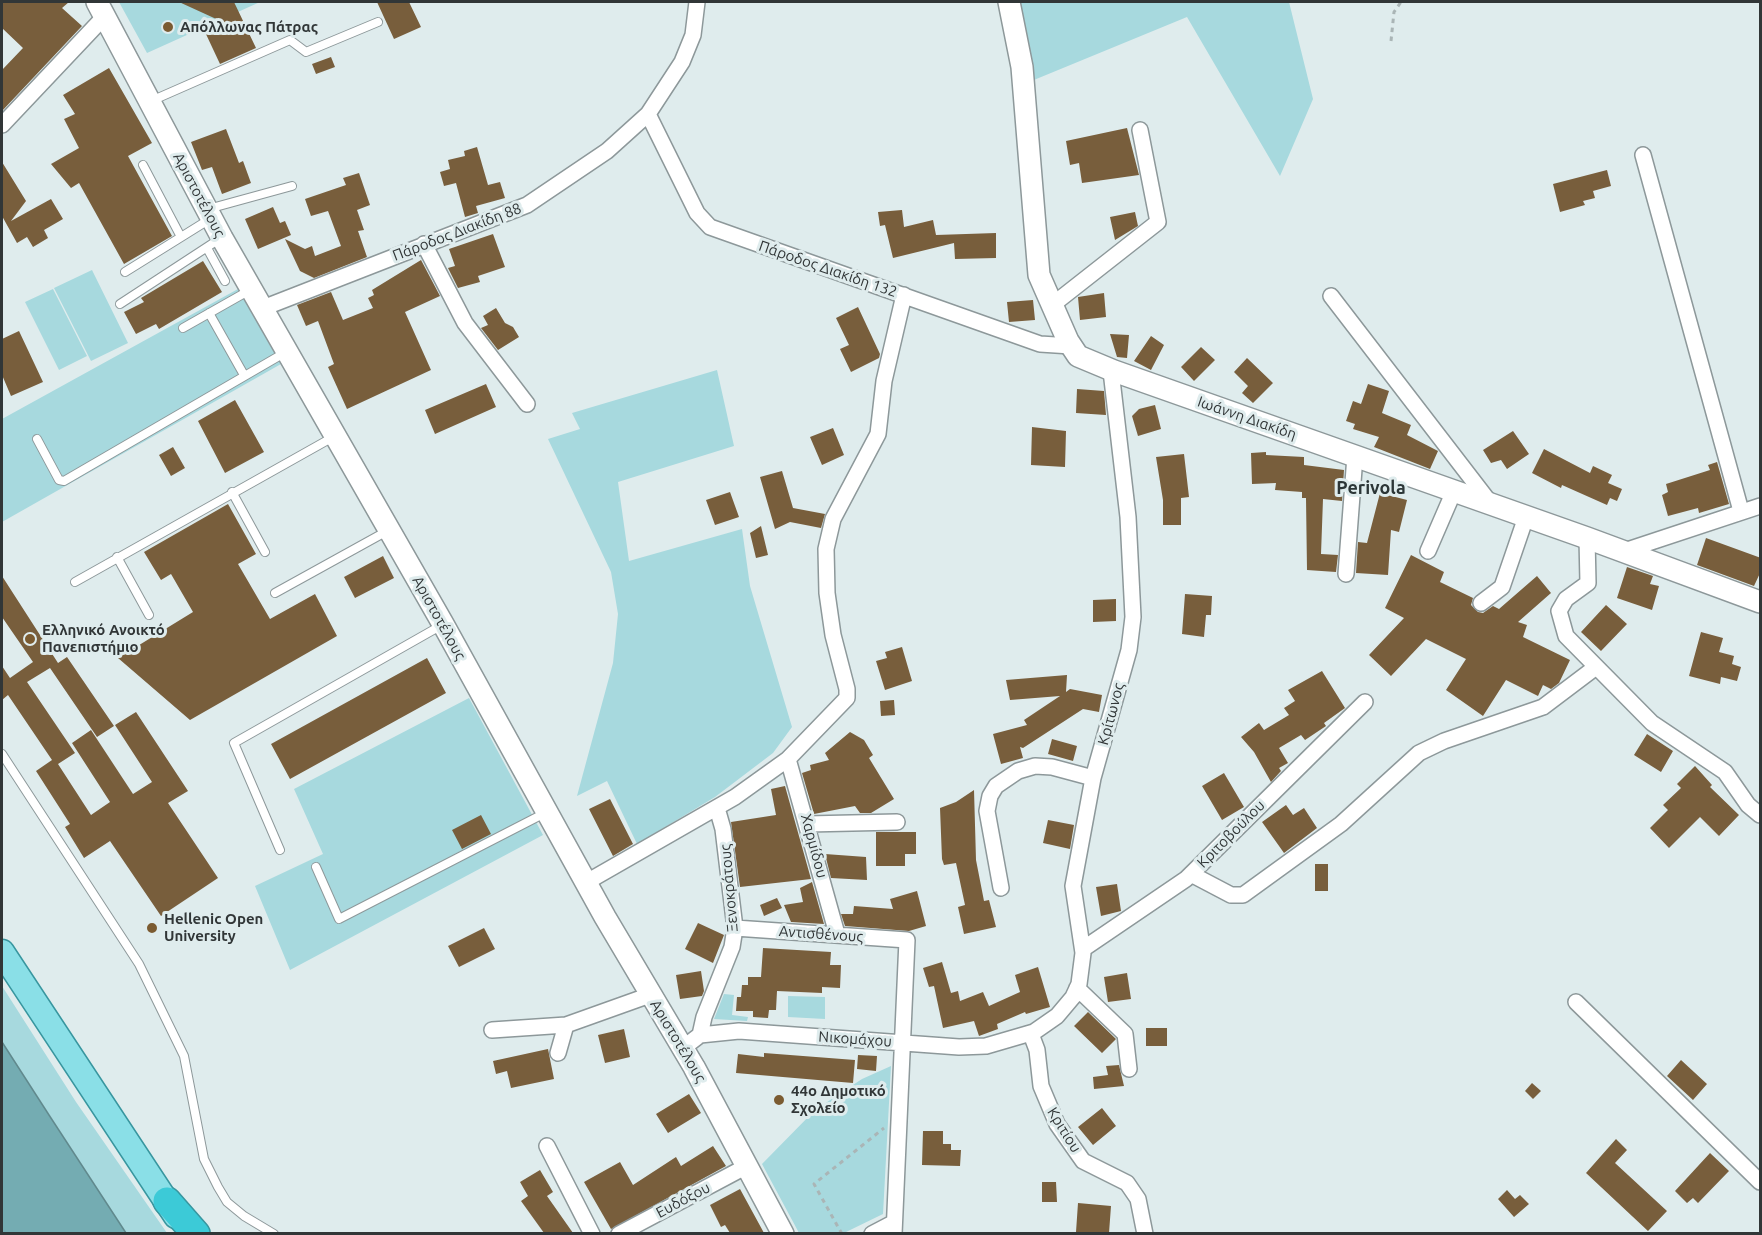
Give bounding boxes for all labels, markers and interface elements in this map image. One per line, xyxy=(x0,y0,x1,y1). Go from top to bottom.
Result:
place label: Απόλλωνας Πάτρας xyxy=(180,18,318,36)
marker: Απόλλωνας Πάτρας xyxy=(161,20,175,34)
street label: Αριστοτέλους xyxy=(169,150,229,240)
street label: Πάροδος Διακίδη 88 xyxy=(390,199,524,265)
street label: Πάροδος Διακίδη 132 xyxy=(757,237,899,301)
street label: Ιωάννη Διακίδη xyxy=(1195,393,1299,443)
district label: Perivola xyxy=(1336,477,1406,499)
street label: Αριστοτέλους xyxy=(409,573,469,663)
place label: Ελληνικό Ανοικτό Πανεπιστήμιο xyxy=(42,621,165,656)
marker: Ελληνικό Ανοικτό Πανεπιστήμιο xyxy=(23,632,37,646)
street label: Κρίτωνος xyxy=(1094,681,1128,747)
street label: Κριτοβούλου xyxy=(1193,796,1269,872)
street label: Χαρμίδου xyxy=(797,812,831,880)
street label: Ξενοκράτους xyxy=(716,843,742,933)
place label: Hellenic Open University xyxy=(164,910,263,945)
marker: Hellenic Open University xyxy=(145,921,159,935)
street label: Αντισθένους xyxy=(778,922,864,946)
street label: Αριστοτέλους xyxy=(646,996,710,1086)
street label: Νικομάχου xyxy=(818,1027,892,1051)
place label: 44ο Δημοτικό Σχολείο xyxy=(791,1082,886,1117)
marker: 44ο Δημοτικό Σχολείο xyxy=(772,1093,786,1107)
street label: Κριτίου xyxy=(1043,1104,1085,1156)
street label: Ευδόξου xyxy=(653,1178,713,1222)

